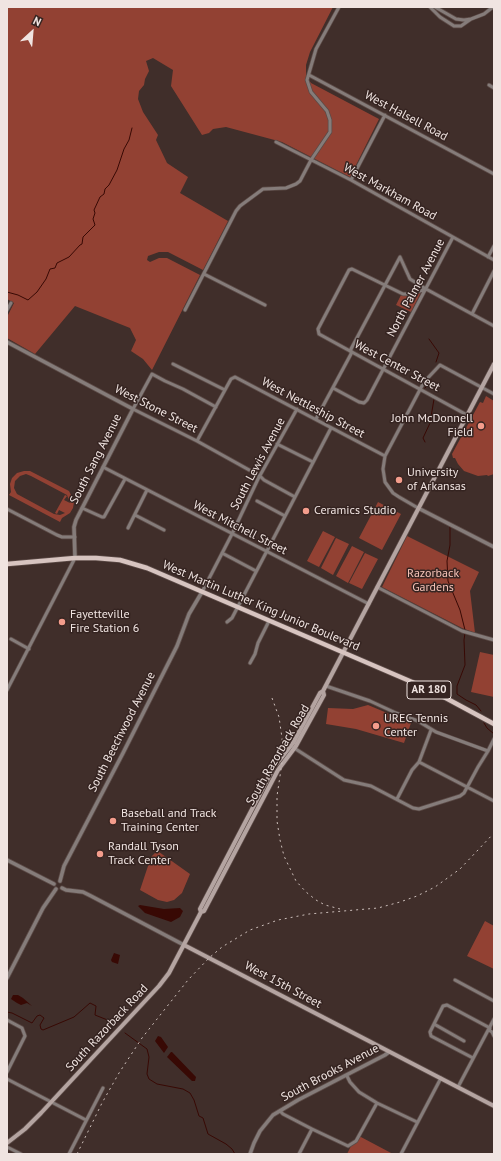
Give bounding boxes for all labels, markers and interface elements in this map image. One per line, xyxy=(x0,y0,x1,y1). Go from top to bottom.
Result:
north arrow xyxy=(12,12,52,52)
text: N xyxy=(31,13,44,29)
street label: West Halsell Road xyxy=(362,88,450,144)
street label: West Markham Road xyxy=(341,160,439,224)
street label: North Palmer Avenue xyxy=(384,236,448,340)
street label: West Center Street xyxy=(352,337,442,395)
street label: West Nettleship Street xyxy=(259,375,367,441)
street label: West Stone Street xyxy=(112,382,200,436)
street label: South Sang Avenue xyxy=(67,412,125,506)
place label: John McDonnell Field xyxy=(391,412,473,440)
street label: South Lewis Avenue xyxy=(228,415,288,513)
marker: John McDonnell Field xyxy=(476,421,486,431)
place label: University of Arkansas xyxy=(407,466,466,494)
marker: University of Arkansas xyxy=(394,475,404,485)
street label: West Mitchell Street xyxy=(191,498,289,558)
place label: Ceramics Studio xyxy=(314,504,396,518)
marker: Ceramics Studio xyxy=(301,506,311,516)
street label: West Martin Luther King Junior Boulevard xyxy=(160,558,362,654)
park label: Razorback Gardens xyxy=(407,567,459,595)
place label: Fayetteville Fire Station 6 xyxy=(70,608,139,636)
marker: Fayetteville Fire Station 6 xyxy=(57,617,67,627)
street label: South Beechwood Avenue xyxy=(85,670,159,794)
road number: AR 180 xyxy=(407,681,451,699)
street label: South Razorback Road xyxy=(243,702,313,808)
place label: UREC Tennis Center xyxy=(384,712,448,740)
marker: UREC Tennis Center xyxy=(371,721,381,731)
place label: Baseball and Track Training Center xyxy=(121,807,217,835)
marker: Baseball and Track Training Center xyxy=(108,816,118,826)
place label: Randall Tyson Track Center xyxy=(108,840,179,868)
marker: Randall Tyson Track Center xyxy=(95,849,105,859)
street label: West 15th Street xyxy=(242,959,324,1011)
street label: South Razorback Road xyxy=(63,981,151,1075)
street label: South Brooks Avenue xyxy=(279,1041,381,1105)

